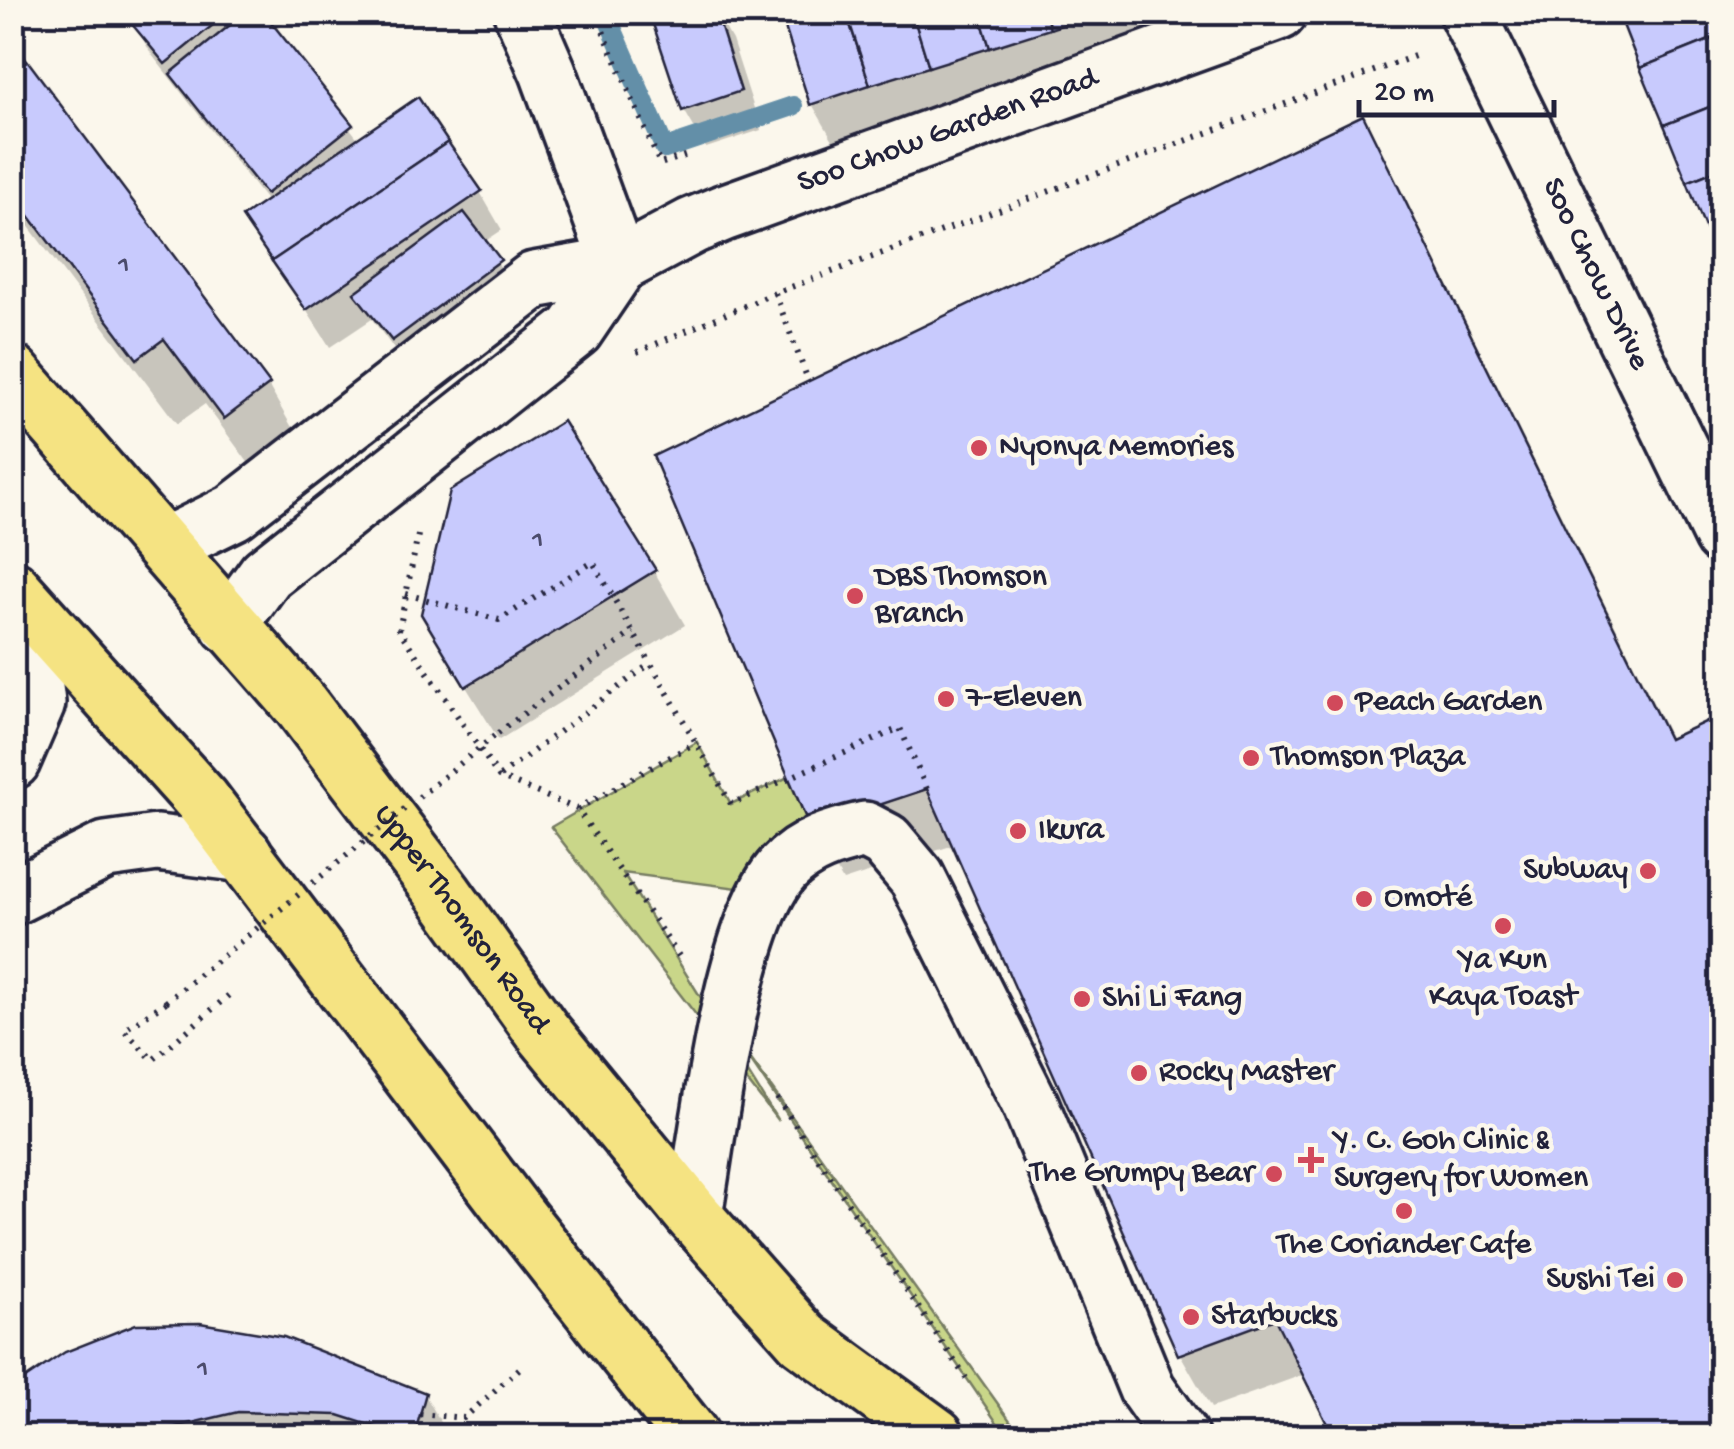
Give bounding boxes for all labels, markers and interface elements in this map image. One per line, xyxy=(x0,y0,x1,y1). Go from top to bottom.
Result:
scale bar xyxy=(1359,55,1554,117)
street label: Soo Chow Garden Road xyxy=(793,59,1105,203)
text: 20 m xyxy=(1374,77,1434,112)
street label: Soo Chow Drive xyxy=(1532,172,1658,377)
house number: 1 xyxy=(117,250,130,283)
place label: Nyonya Memories xyxy=(999,429,1234,467)
marker: Nyonya Memories xyxy=(968,437,990,459)
house number: 1 xyxy=(531,525,544,558)
place label: DBS Thomson Branch xyxy=(873,559,1047,634)
marker: DBS Thomson Branch xyxy=(844,585,866,607)
place label: 7-Eleven xyxy=(965,680,1082,718)
place label: Peach Garden xyxy=(1354,684,1542,722)
marker: 7-Eleven xyxy=(935,688,957,710)
marker: Peach Garden xyxy=(1324,692,1346,714)
place label: Thomson Plaza xyxy=(1269,739,1467,777)
marker: Thomson Plaza xyxy=(1240,747,1262,769)
street label: Upper Thomson Road xyxy=(364,797,559,1044)
place label: Ikura xyxy=(1038,812,1105,850)
marker: Ikura xyxy=(1007,820,1029,842)
place label: Subway xyxy=(1523,852,1628,890)
marker: Subway xyxy=(1637,860,1659,882)
place label: Omoté xyxy=(1384,880,1473,918)
marker: Omoté xyxy=(1353,888,1375,910)
marker: Ya Kun Kaya Toast xyxy=(1492,915,1514,937)
place label: Ya Kun Kaya Toast xyxy=(1429,942,1580,1017)
place label: Shi Li Fang xyxy=(1102,980,1242,1018)
marker: Shi Li Fang xyxy=(1071,988,1093,1010)
place label: Rocky Master xyxy=(1159,1054,1336,1092)
marker: Rocky Master xyxy=(1128,1062,1150,1084)
place label: Y. C. Goh Clinic & Surgery for Women xyxy=(1331,1123,1588,1198)
marker: Y. C. Goh Clinic & Surgery for Women xyxy=(1298,1147,1324,1173)
place label: The Grumpy Bear xyxy=(1028,1155,1257,1193)
marker: The Grumpy Bear xyxy=(1263,1163,1285,1185)
marker: The Coriander Cafe xyxy=(1393,1200,1415,1222)
place label: The Coriander Cafe xyxy=(1275,1227,1532,1265)
place label: Sushi Tei xyxy=(1546,1261,1655,1299)
marker: Sushi Tei xyxy=(1664,1269,1686,1291)
place label: Starbucks xyxy=(1211,1298,1338,1336)
marker: Starbucks xyxy=(1180,1306,1202,1328)
house number: 1 xyxy=(196,1354,209,1387)

